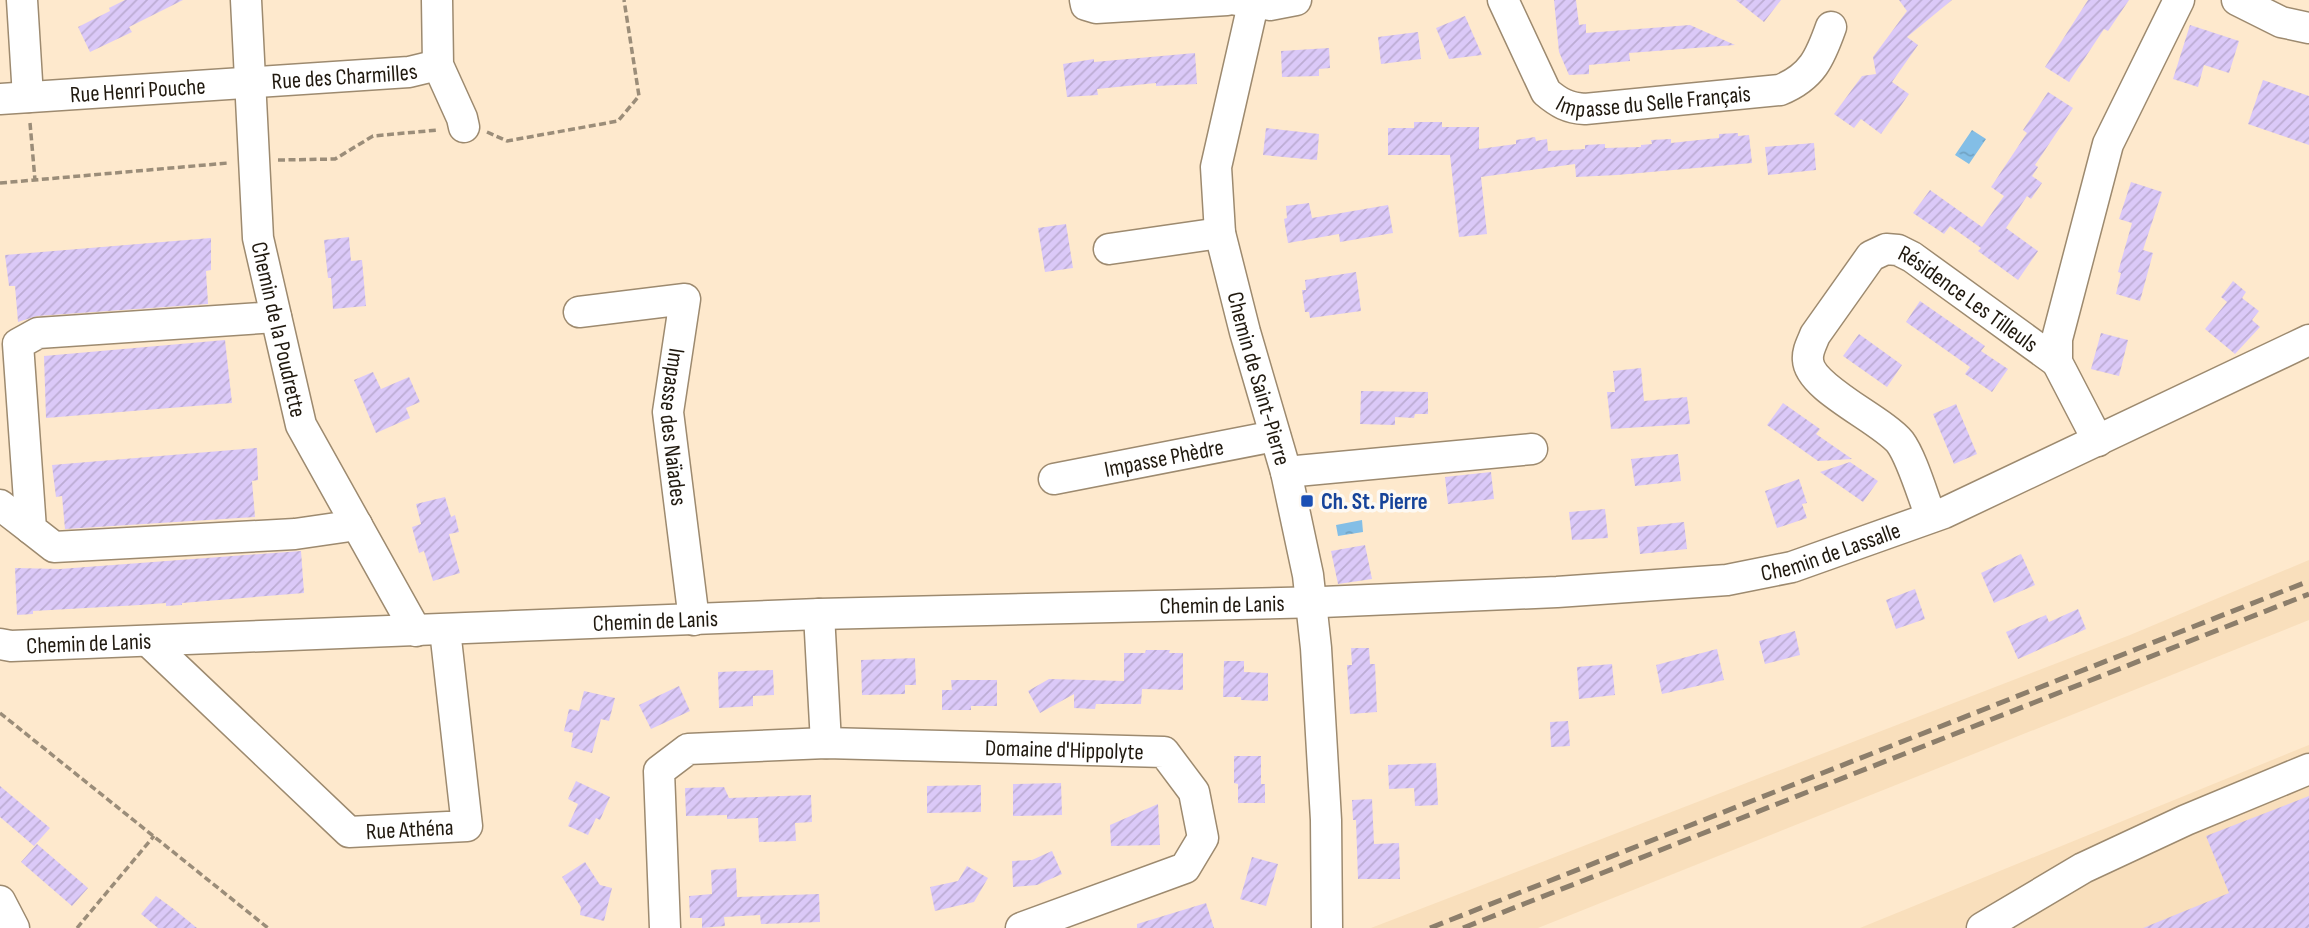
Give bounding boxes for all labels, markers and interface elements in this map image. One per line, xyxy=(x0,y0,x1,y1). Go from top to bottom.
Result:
street label: Rue des Charmilles xyxy=(271,58,420,96)
street label: Rue Henri Pouche xyxy=(69,72,206,109)
street label: Impasse du Selle Français xyxy=(1551,80,1752,124)
street label: Chemin de la Poudrette xyxy=(244,239,312,420)
street label: Résidence Les Tilleuls xyxy=(1893,239,2043,359)
street label: Chemin de Saint-Pierre xyxy=(1220,289,1296,469)
street label: Impasse des Naïades xyxy=(653,346,693,507)
street label: Impasse Phèdre xyxy=(1102,433,1226,484)
place label: Ch. St. Pierre xyxy=(1321,488,1428,516)
marker: Ch. St. Pierre xyxy=(1299,493,1315,509)
street label: Chemin de Lassalle xyxy=(1758,517,1904,588)
street label: Chemin de Lanis xyxy=(1159,590,1285,621)
street label: Chemin de Lanis xyxy=(592,605,718,638)
street label: Chemin de Lanis xyxy=(26,627,152,660)
street label: Domaine d'Hippolyte xyxy=(984,734,1144,766)
street label: Rue Athéna xyxy=(365,814,454,846)

